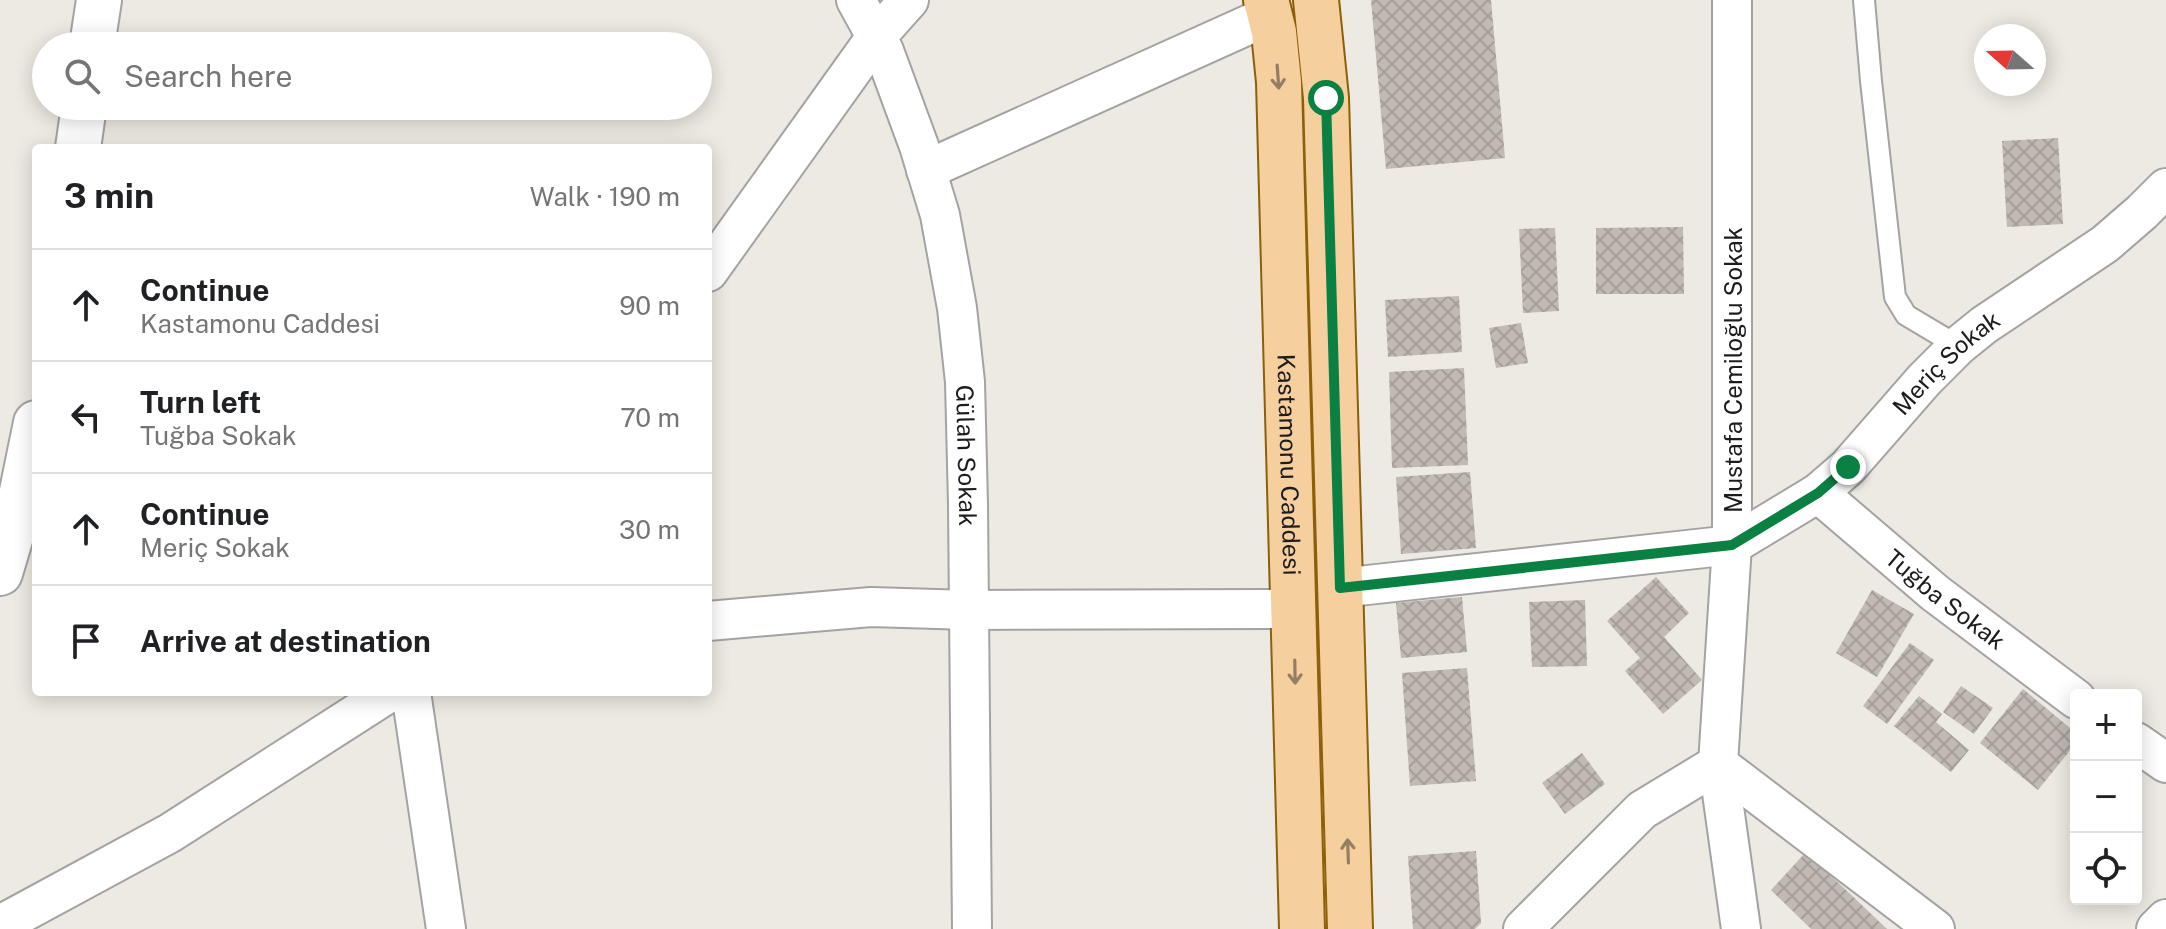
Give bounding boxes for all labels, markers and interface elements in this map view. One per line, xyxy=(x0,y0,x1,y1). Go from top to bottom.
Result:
north arrow xyxy=(1974,24,2046,96)
search box xyxy=(32,32,712,120)
icon: search xyxy=(60,54,104,98)
text: Search here xyxy=(124,58,292,94)
one-way arrow xyxy=(1271,63,1286,90)
route start xyxy=(1308,80,1344,116)
text: 3 min xyxy=(64,176,154,216)
text: Walk · 190 m xyxy=(530,181,680,212)
street label: Mustafa Cemiloğlu Sokak xyxy=(1719,227,1747,513)
text: Continue xyxy=(140,272,270,308)
icon: ahead xyxy=(64,283,108,327)
text: 90 m xyxy=(619,290,680,321)
street label: Meriç Sokak xyxy=(1886,305,2005,420)
text: Kastamonu Caddesi xyxy=(140,308,380,339)
street label: Kastamonu Caddesi xyxy=(1272,353,1306,576)
text: Turn left xyxy=(140,384,261,420)
street label: Gülah Sokak xyxy=(951,384,982,526)
icon: left xyxy=(64,395,108,439)
text: 70 m xyxy=(620,402,680,433)
text: Tuğba Sokak xyxy=(140,420,297,451)
route end xyxy=(1830,449,1866,485)
text: Continue xyxy=(140,496,270,532)
icon: ahead xyxy=(64,507,108,551)
text: 30 m xyxy=(619,514,680,545)
text: Meriç Sokak xyxy=(140,532,290,563)
street label: Tuğba Sokak xyxy=(1880,543,2011,655)
icon: arrive xyxy=(64,619,108,663)
text: Arrive at destination xyxy=(140,623,431,659)
one-way arrow xyxy=(1287,658,1303,685)
map controls xyxy=(2070,689,2142,905)
button: + xyxy=(2070,689,2142,761)
button: − xyxy=(2070,761,2142,833)
button: locate xyxy=(2070,833,2142,905)
one-way arrow xyxy=(1340,838,1355,865)

